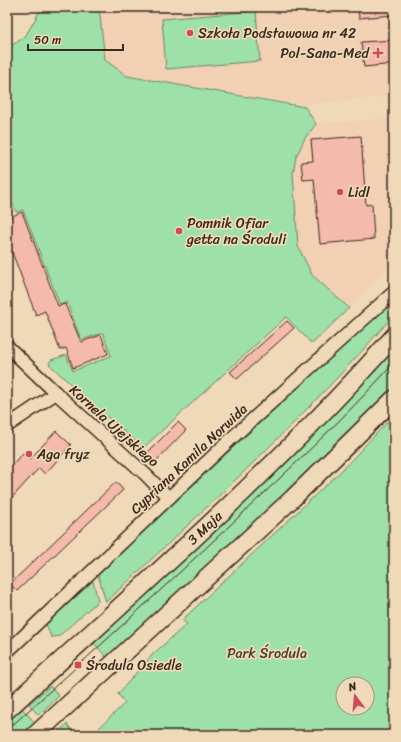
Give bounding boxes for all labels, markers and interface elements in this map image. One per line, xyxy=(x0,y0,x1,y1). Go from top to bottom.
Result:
place label: Szkoła Podstawowa nr 42 xyxy=(198,21,356,46)
scale bar xyxy=(28,26,123,52)
marker: Szkoła Podstawowa nr 42 xyxy=(185,28,195,38)
text: 50 m xyxy=(34,29,61,51)
place label: Pol-Sana-Med xyxy=(280,41,371,66)
marker: Pol-Sana-Med xyxy=(372,47,384,59)
place label: Lidl xyxy=(348,180,371,205)
marker: Lidl xyxy=(335,187,345,197)
place label: Pomnik Ofiar getta na Środuli xyxy=(186,211,287,252)
marker: Pomnik Ofiar getta na Środuli xyxy=(174,226,184,236)
street label: Kornela Ujejskiego xyxy=(63,378,165,474)
street label: Cypriana Kamila Norwida xyxy=(124,397,254,521)
place label: Aga fryz xyxy=(36,442,90,467)
marker: Aga fryz xyxy=(24,449,34,459)
street label: 3 Maja xyxy=(181,504,229,551)
park label: Park Środula xyxy=(227,641,307,666)
place label: Środula Osiedle xyxy=(86,653,182,678)
marker: Środula Osiedle xyxy=(73,660,83,670)
north arrow xyxy=(335,676,375,716)
text: N xyxy=(345,677,359,697)

